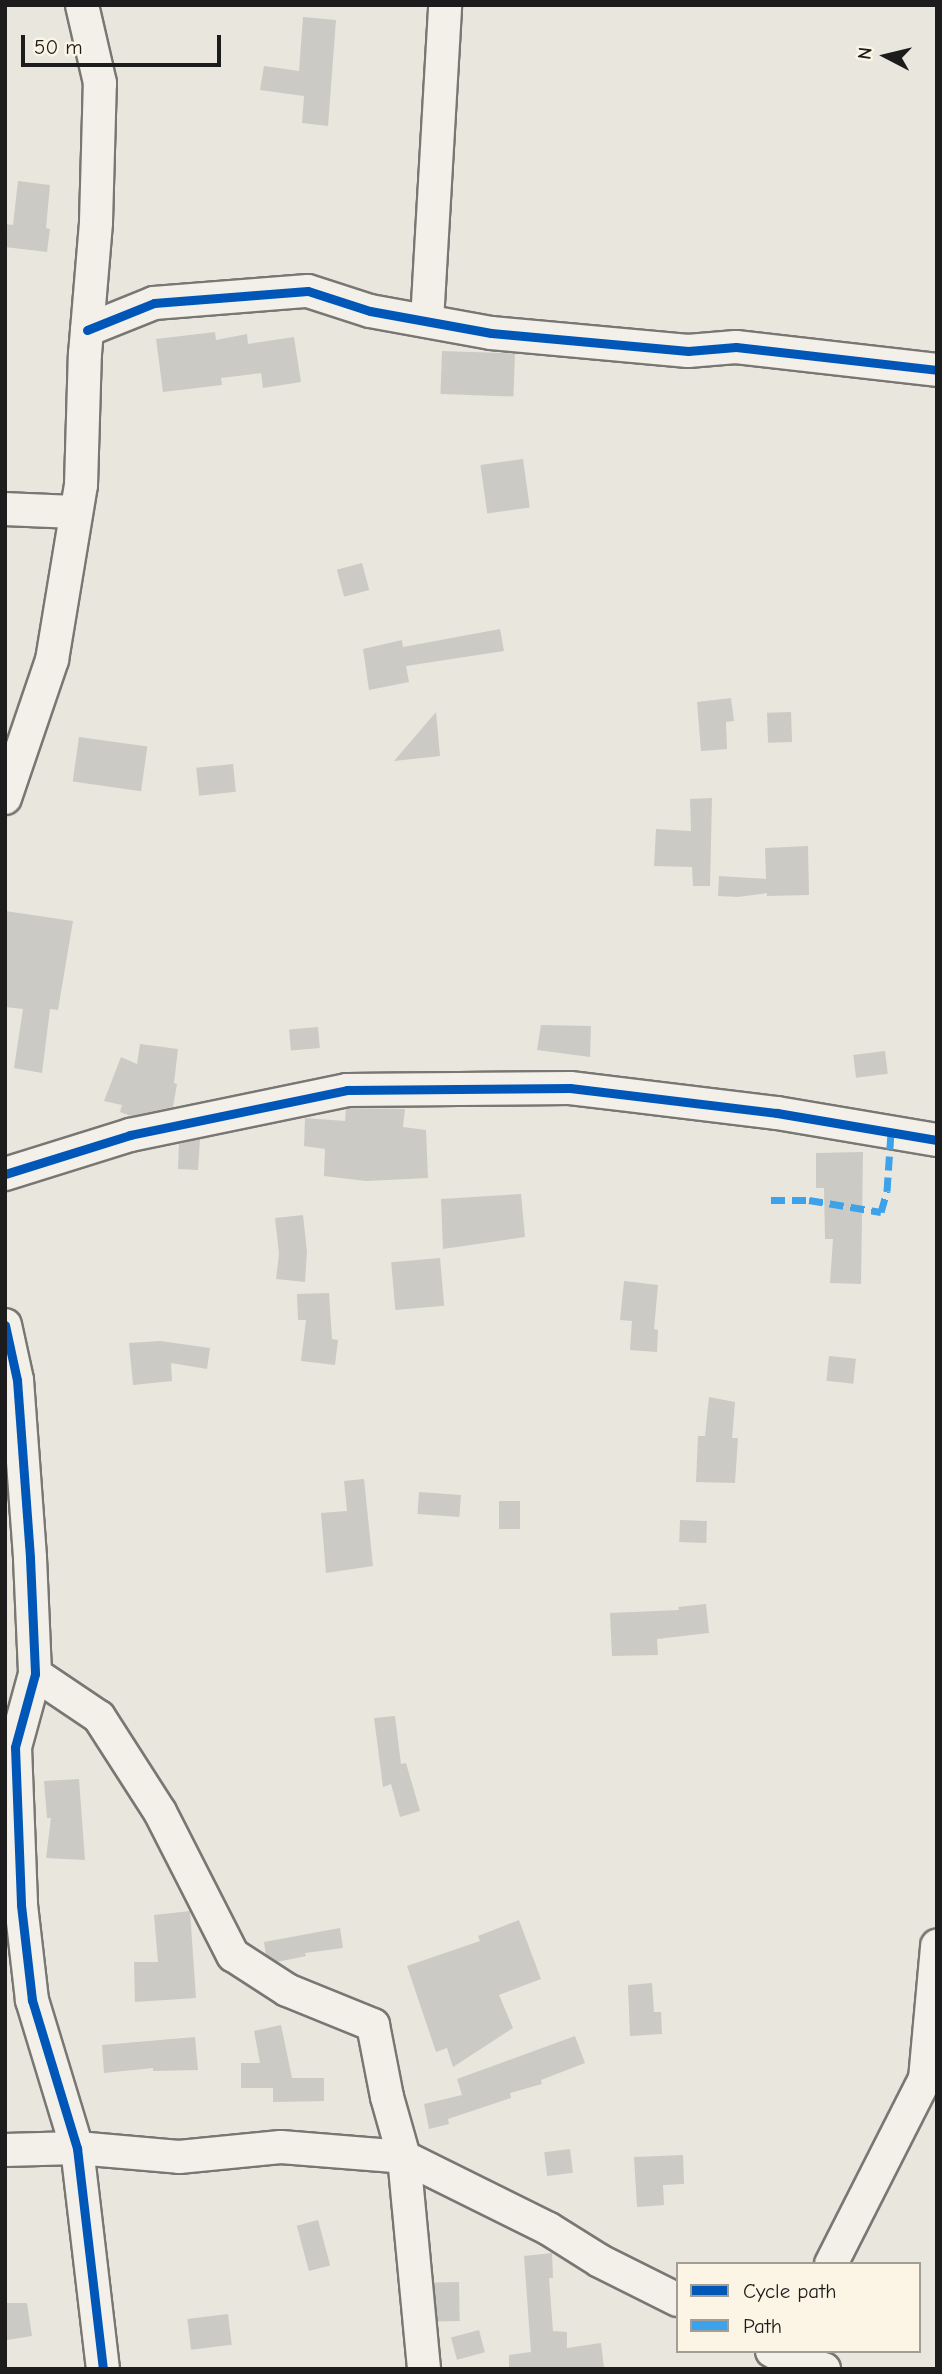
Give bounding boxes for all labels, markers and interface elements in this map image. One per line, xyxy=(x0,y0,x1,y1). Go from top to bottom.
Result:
scale bar xyxy=(24,21,224,65)
north arrow xyxy=(851,21,921,91)
text: 50 m xyxy=(34,35,83,59)
text: N xyxy=(853,46,877,61)
legend xyxy=(676,2262,921,2353)
text: Cycle path xyxy=(743,2279,836,2303)
text: Path xyxy=(743,2314,782,2338)

